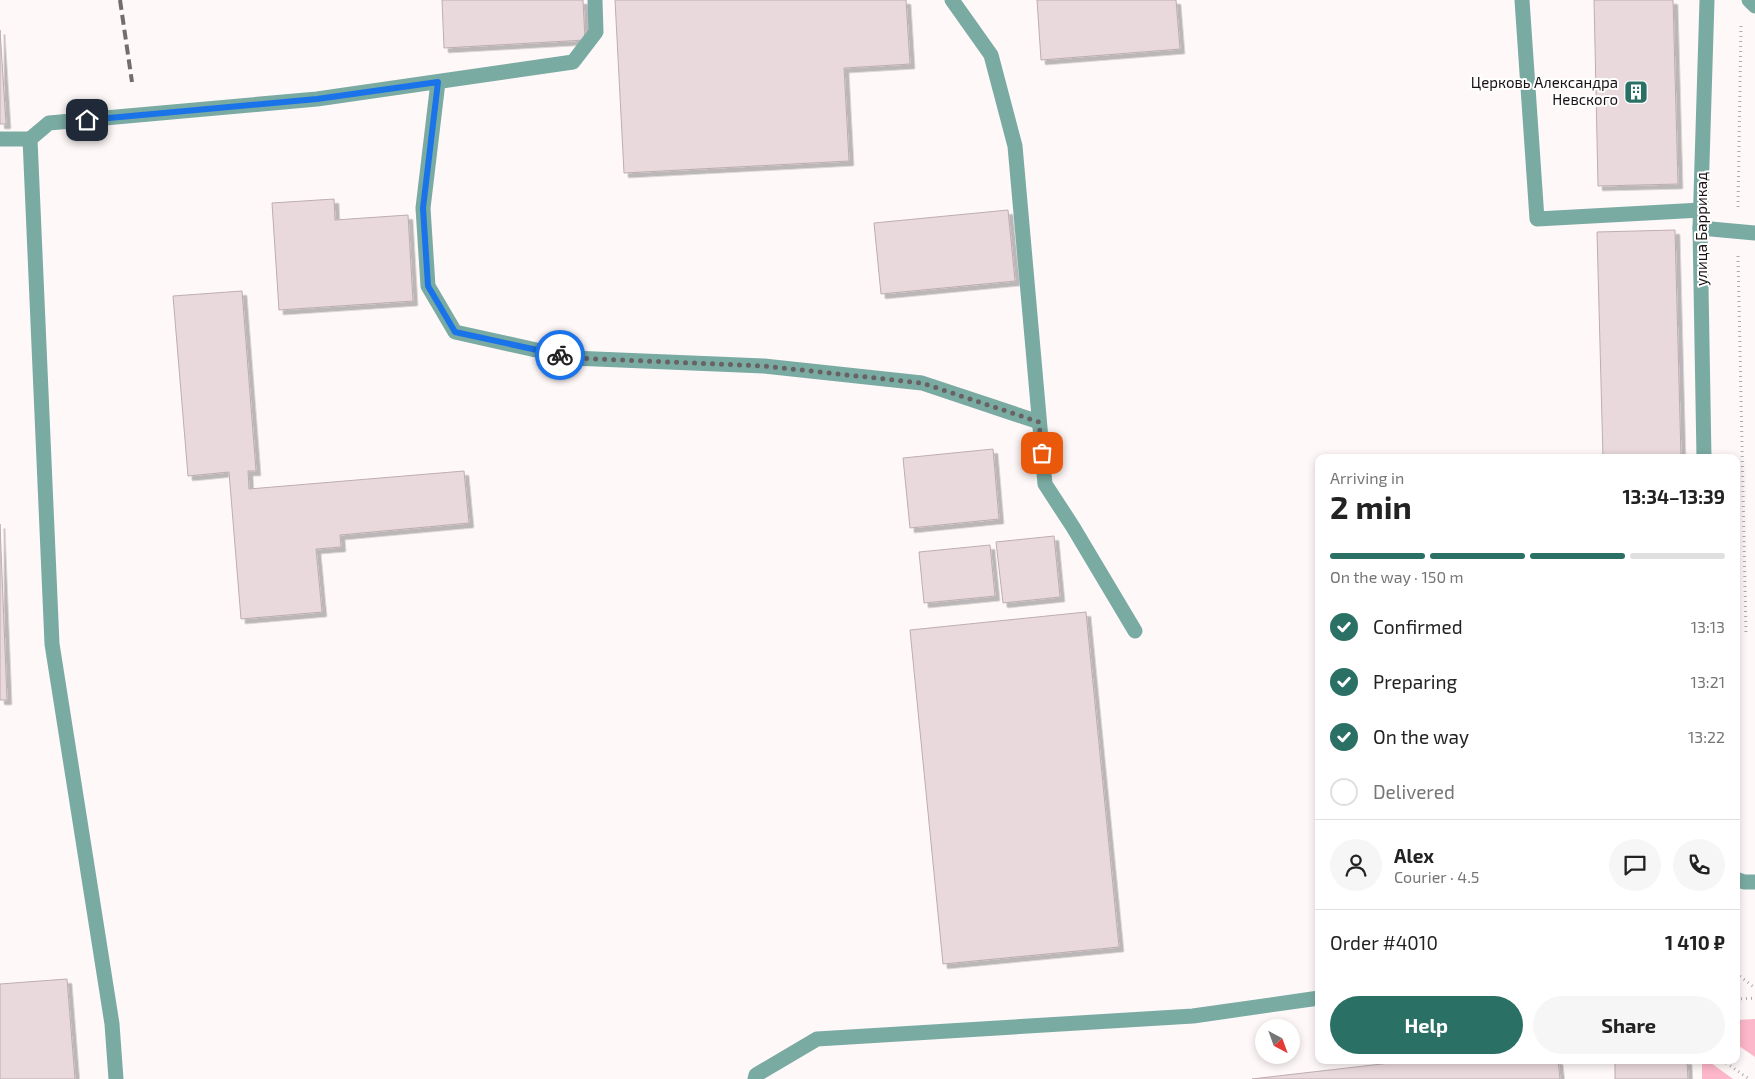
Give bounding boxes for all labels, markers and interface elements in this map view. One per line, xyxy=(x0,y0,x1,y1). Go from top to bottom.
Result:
place label: Церковь Александра Невского xyxy=(1471,73,1618,108)
building icon: Церковь Александра Невского xyxy=(1623,79,1649,105)
pin xyxy=(66,99,108,141)
icon: home xyxy=(73,106,101,134)
street label: улица Баррикад xyxy=(1692,172,1711,286)
courier xyxy=(535,330,585,380)
icon: bike xyxy=(546,341,574,369)
pin xyxy=(1021,432,1063,474)
icon: bag xyxy=(1028,439,1056,467)
text: Arriving in xyxy=(1330,468,1404,487)
text: 13:34–13:39 xyxy=(1622,485,1725,508)
text: 2 min xyxy=(1330,487,1412,525)
text: On the way · 150 m xyxy=(1330,567,1464,586)
icon: check xyxy=(1330,613,1358,641)
text: Confirmed xyxy=(1373,615,1463,638)
text: 13:13 xyxy=(1691,617,1725,636)
icon: check xyxy=(1330,668,1358,696)
text: Preparing xyxy=(1373,670,1457,693)
text: 13:21 xyxy=(1691,672,1725,691)
icon: check xyxy=(1330,723,1358,751)
text: On the way xyxy=(1373,725,1469,748)
text: 13:22 xyxy=(1688,727,1725,746)
text: Delivered xyxy=(1373,780,1455,803)
button: person xyxy=(1330,839,1382,891)
button: chat xyxy=(1609,839,1661,891)
button: phone xyxy=(1673,839,1725,891)
text: Alex xyxy=(1394,844,1434,867)
text: Courier · 4.5 xyxy=(1394,867,1479,886)
text: Order #4010 xyxy=(1330,931,1438,954)
text: 1 410 ₽ xyxy=(1665,931,1725,954)
button: Help xyxy=(1330,996,1523,1054)
button: Share xyxy=(1533,996,1725,1054)
north arrow xyxy=(1255,1019,1300,1064)
map controls xyxy=(1255,1019,1300,1064)

